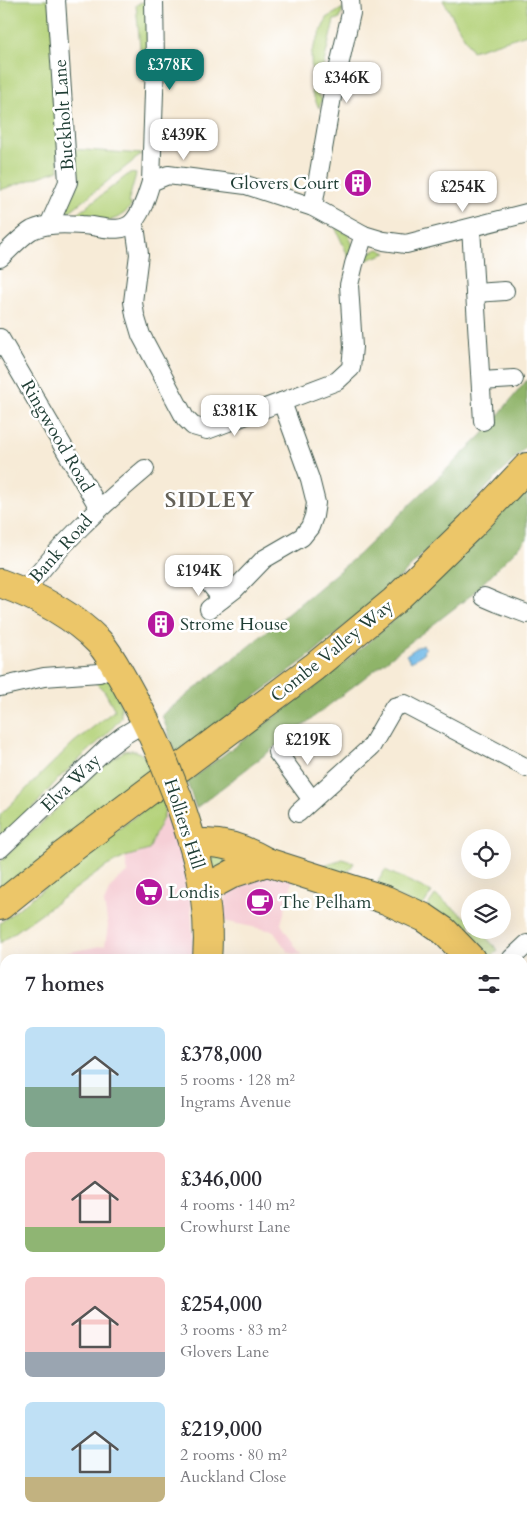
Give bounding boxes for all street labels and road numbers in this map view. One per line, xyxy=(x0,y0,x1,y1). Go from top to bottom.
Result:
street label: Buckholt Lane xyxy=(48,58,80,172)
street label: Ringwood Road xyxy=(15,375,99,497)
street label: Bank Road xyxy=(24,509,99,589)
street label: Combe Valley Way xyxy=(265,593,399,708)
street label: Elva Way xyxy=(35,748,107,818)
street label: Holliers Hill xyxy=(158,776,211,873)

